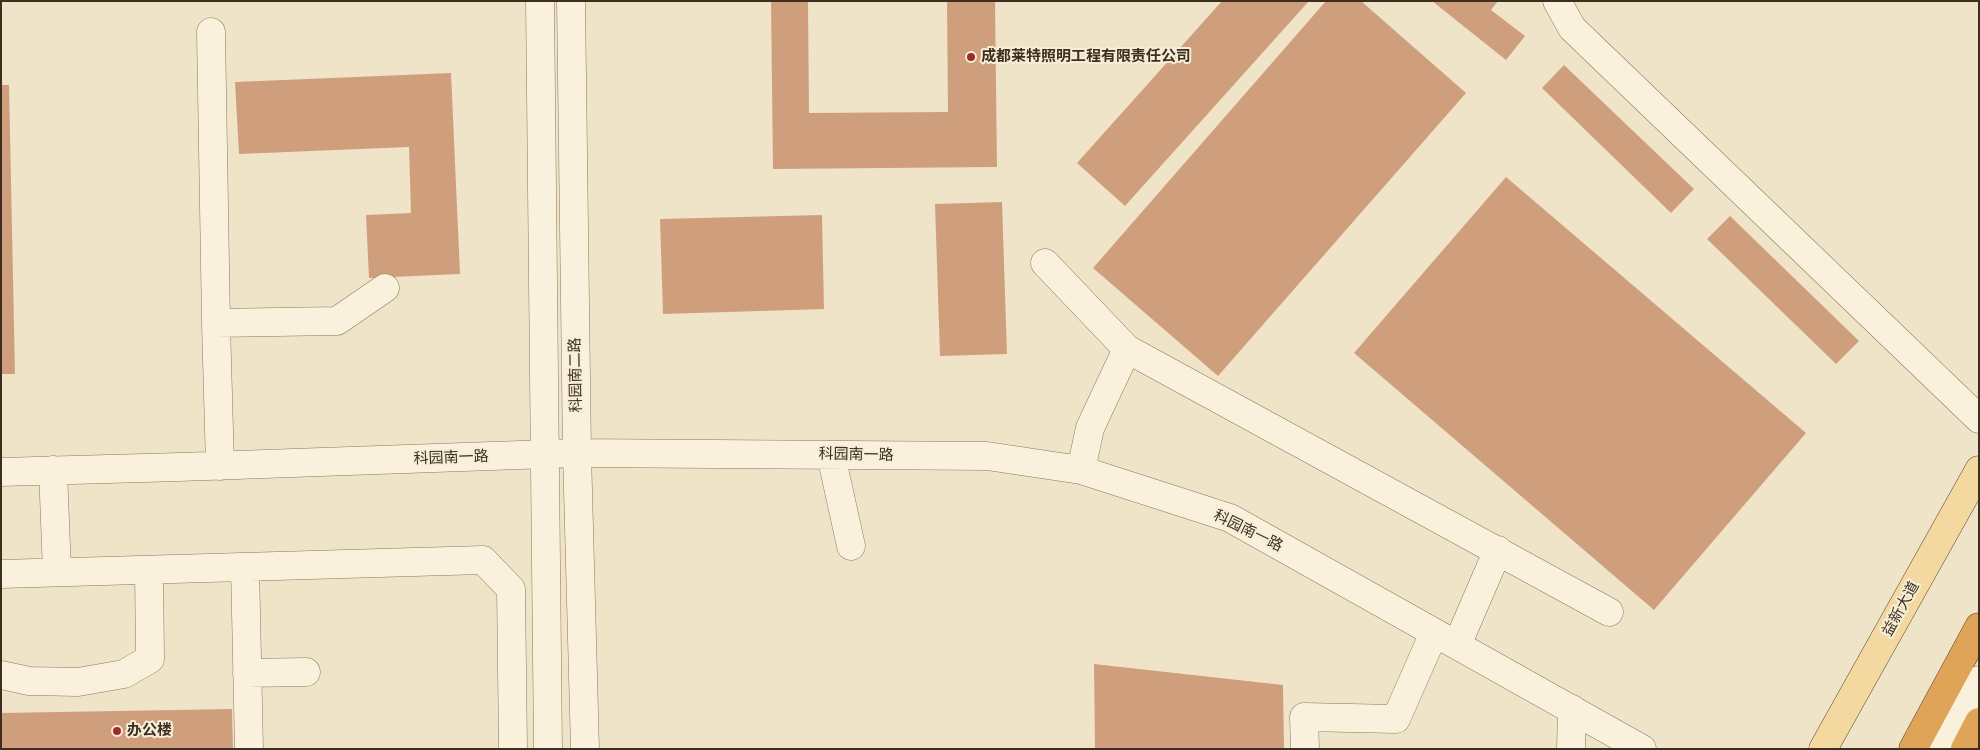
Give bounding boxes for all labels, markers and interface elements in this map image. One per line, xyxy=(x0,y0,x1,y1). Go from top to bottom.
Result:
place label: 成都莱特照明工程有限责任公司 xyxy=(981,48,1191,66)
marker: 成都莱特照明工程有限责任公司 xyxy=(965,51,977,63)
street label: 科园南二路 xyxy=(566,337,586,413)
street label: 科园南一路 xyxy=(818,445,894,465)
street label: 科园南一路 xyxy=(413,448,489,468)
street label: 科园南一路 xyxy=(1210,506,1286,556)
street label: 益新大道 xyxy=(1879,578,1923,640)
place label: 办公楼 xyxy=(127,722,172,740)
marker: 办公楼 xyxy=(111,725,123,737)

